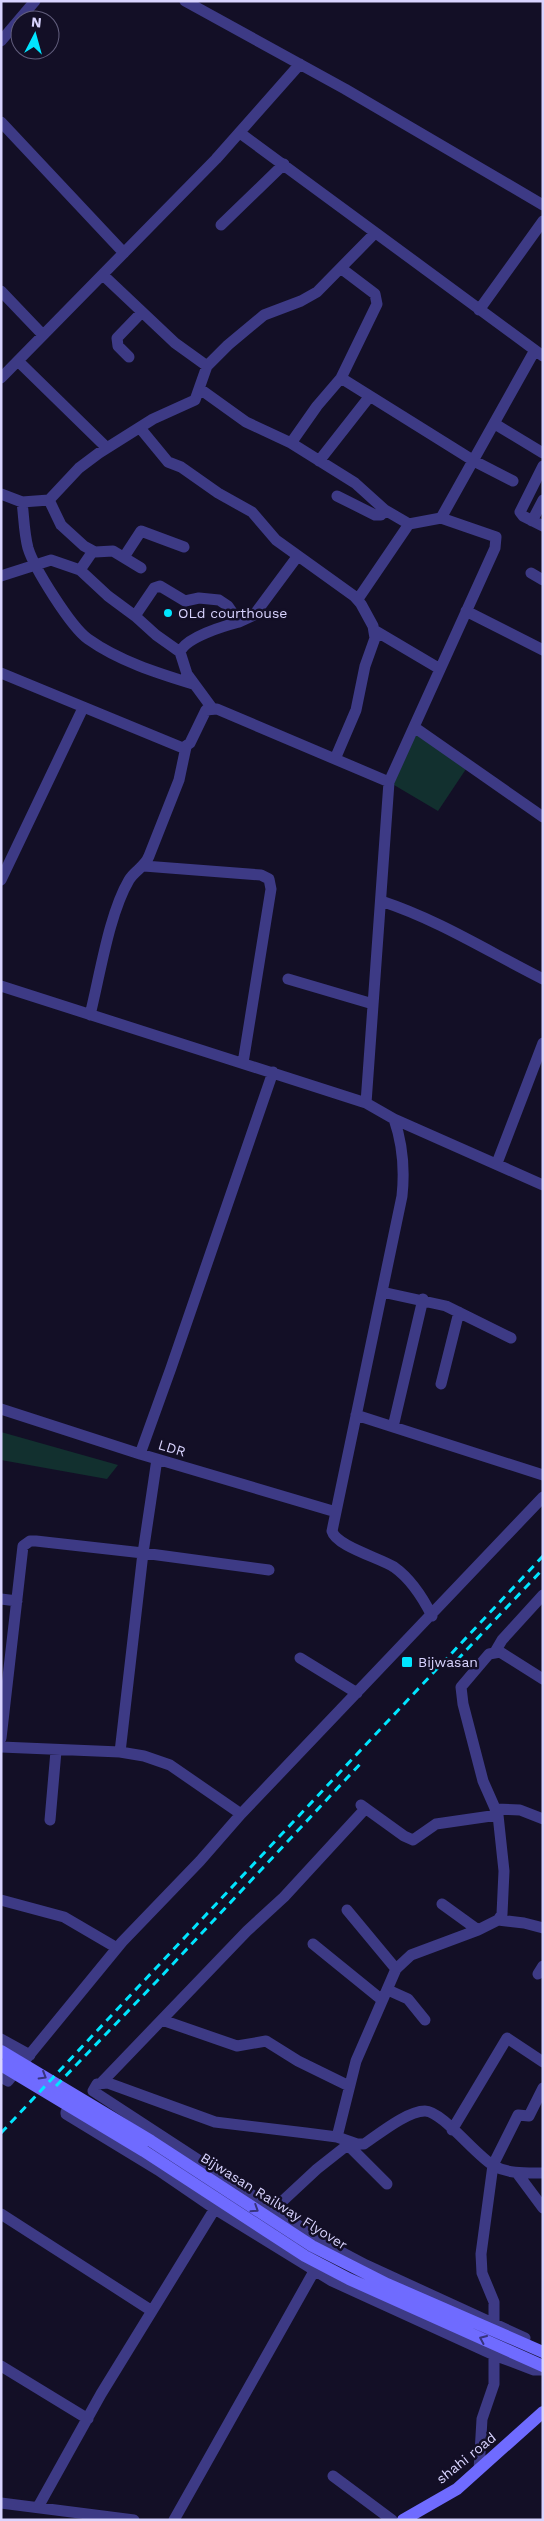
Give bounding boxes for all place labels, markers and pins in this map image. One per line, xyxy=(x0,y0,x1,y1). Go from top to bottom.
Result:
place label: OLd courthouse xyxy=(178,605,287,621)
marker: OLd courthouse xyxy=(162,607,174,619)
place label: Bijwasan xyxy=(418,1654,478,1670)
marker: Bijwasan xyxy=(400,1655,414,1669)

